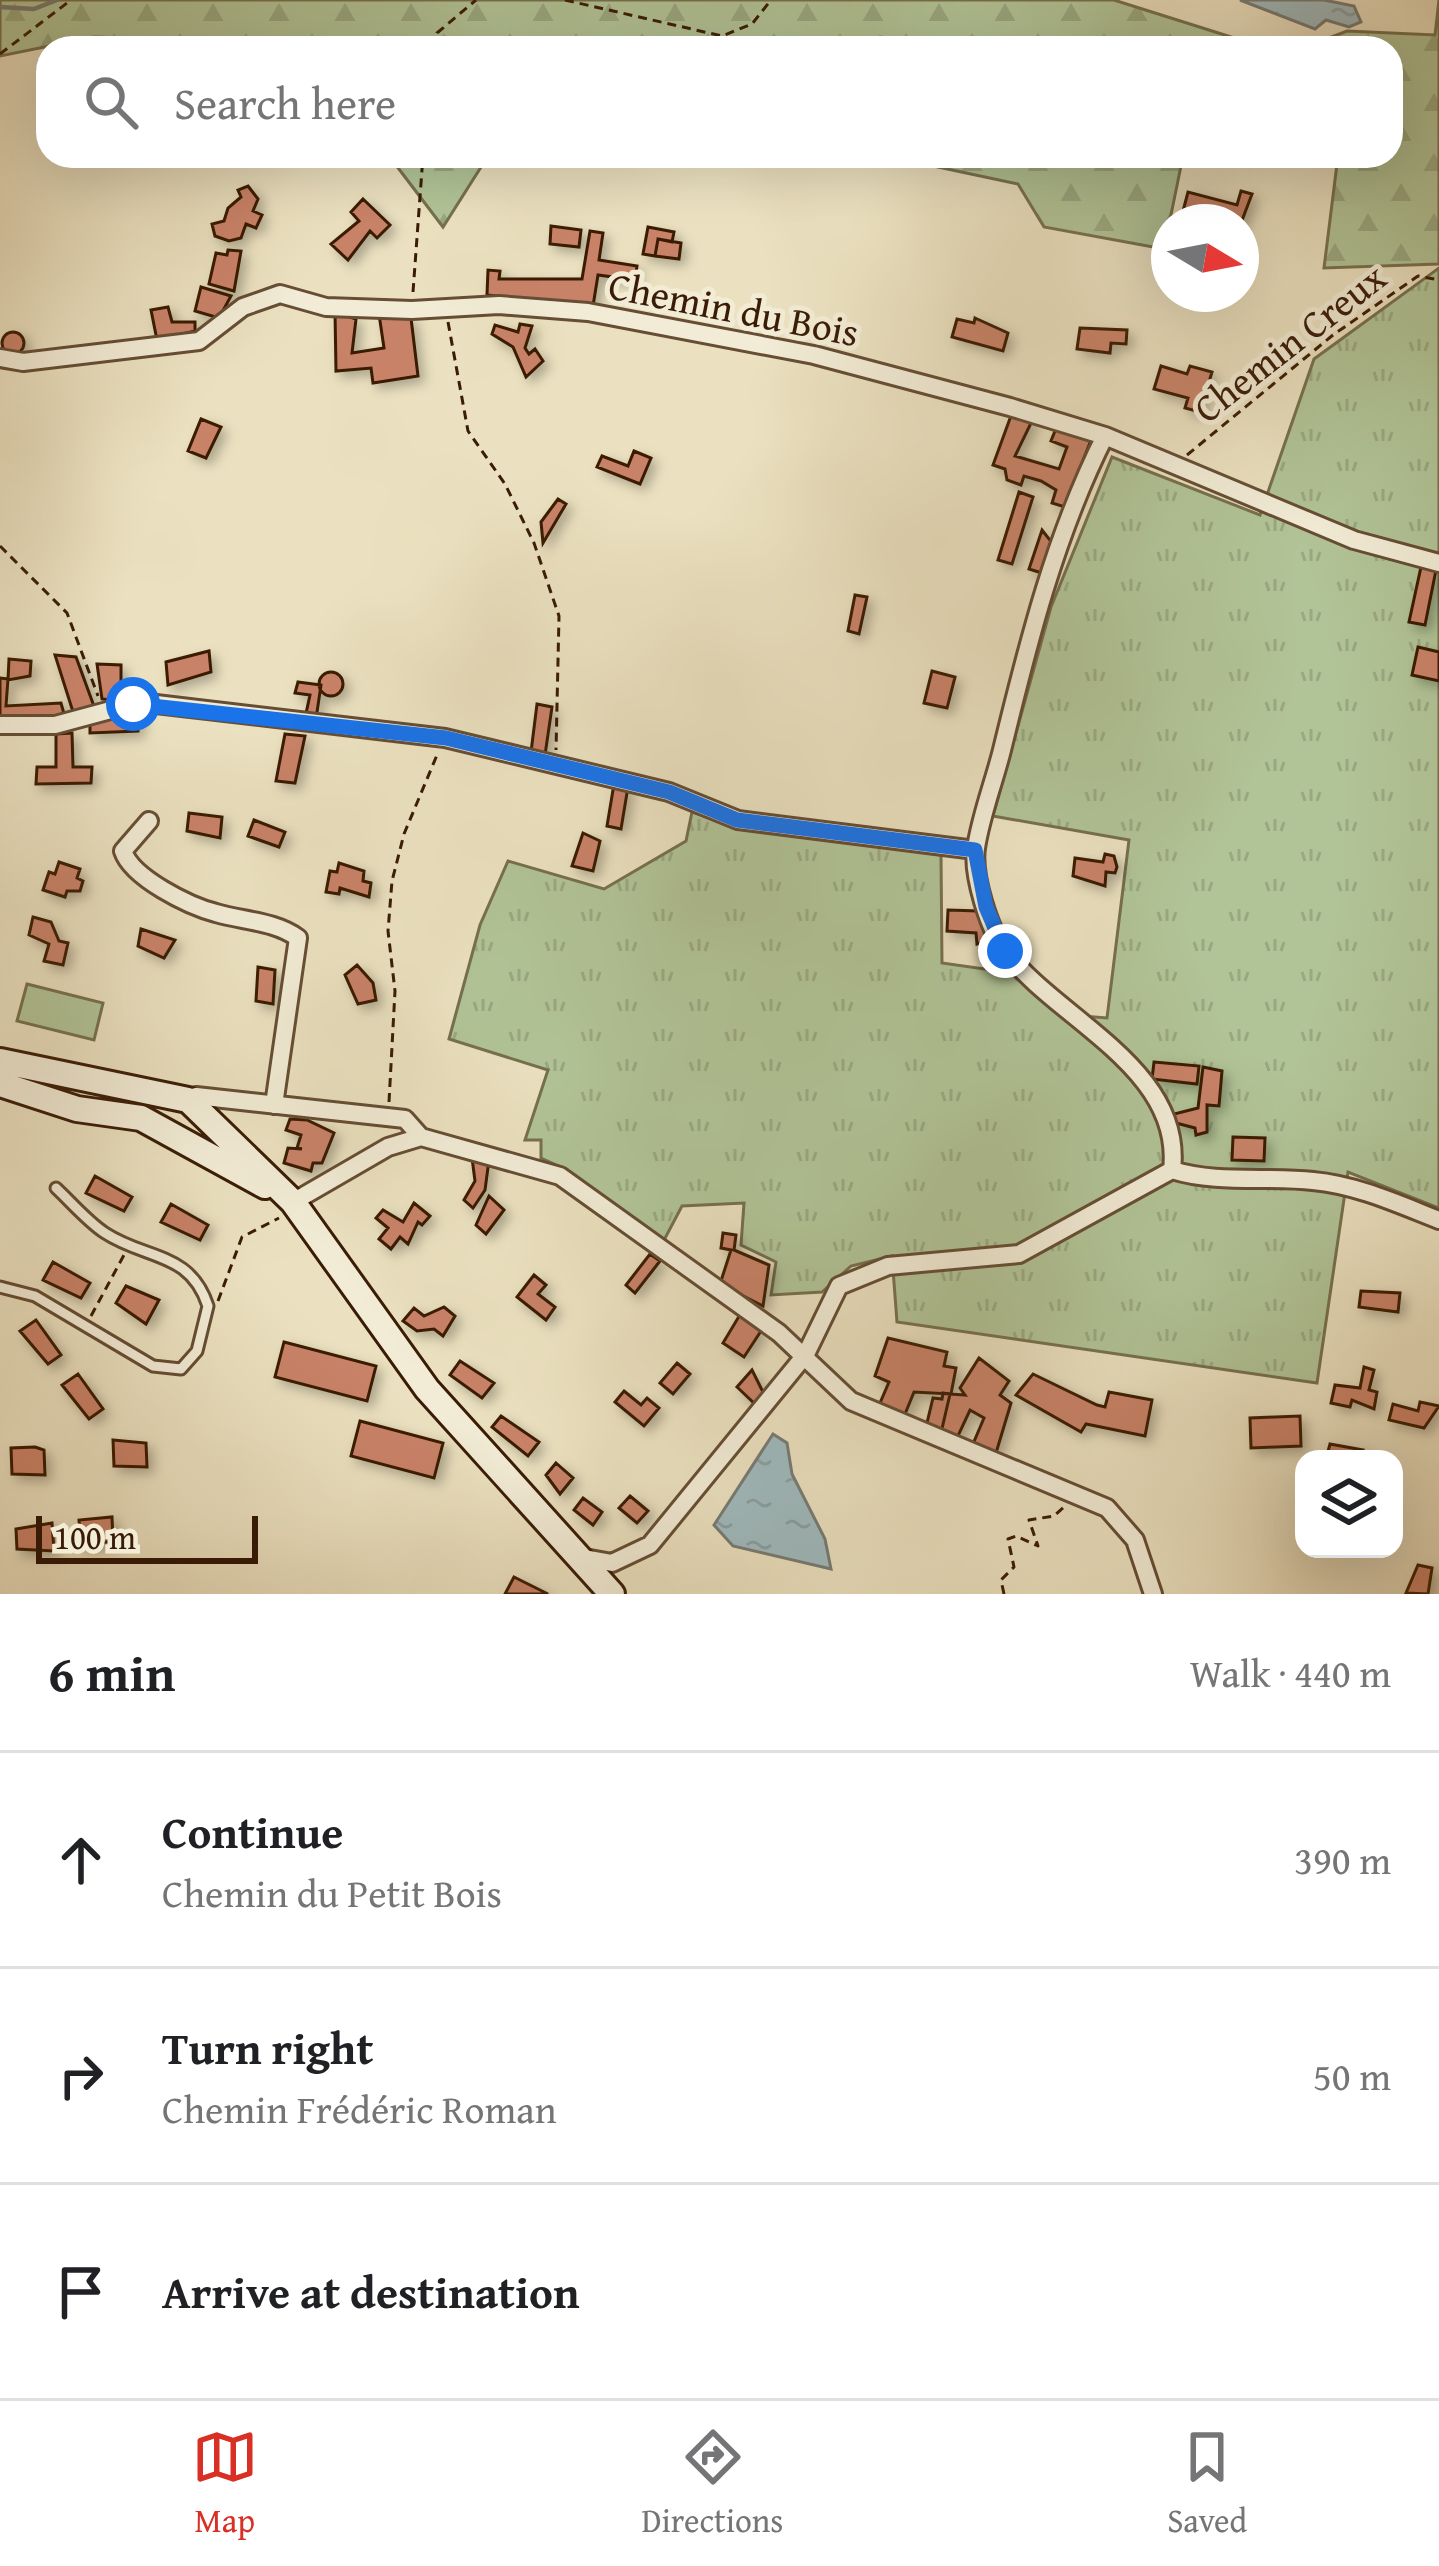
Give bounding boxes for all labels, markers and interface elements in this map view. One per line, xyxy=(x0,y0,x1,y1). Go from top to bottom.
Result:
search box xyxy=(36,36,1403,168)
icon: search xyxy=(78,69,144,135)
text: Search here xyxy=(174,70,396,135)
north arrow xyxy=(1151,204,1259,312)
street label: Chemin Creux xyxy=(1181,248,1398,435)
street label: Chemin du Bois xyxy=(604,256,864,360)
route start xyxy=(106,677,160,731)
route end xyxy=(978,924,1032,978)
map controls xyxy=(1295,1450,1403,1558)
button: layers xyxy=(1295,1450,1403,1558)
scale bar xyxy=(36,1510,258,1563)
text: 100 m xyxy=(54,1513,136,1561)
text: 6 min xyxy=(48,1635,175,1710)
text: Walk · 440 m xyxy=(1190,1644,1391,1701)
text: Continue xyxy=(162,1799,343,1864)
icon: ahead xyxy=(48,1827,114,1893)
text: 390 m xyxy=(1294,1831,1391,1888)
text: Chemin du Petit Bois xyxy=(162,1864,502,1921)
text: Turn right xyxy=(162,2015,374,2080)
icon: right xyxy=(48,2043,114,2109)
text: 50 m xyxy=(1313,2047,1391,2104)
text: Chemin Frédéric Roman xyxy=(162,2080,557,2137)
icon: arrive xyxy=(48,2259,114,2325)
text: Arrive at destination xyxy=(162,2259,580,2324)
tab: Map xyxy=(192,2424,258,2544)
tab: Directions xyxy=(642,2424,783,2544)
tab: Saved xyxy=(1167,2424,1247,2544)

